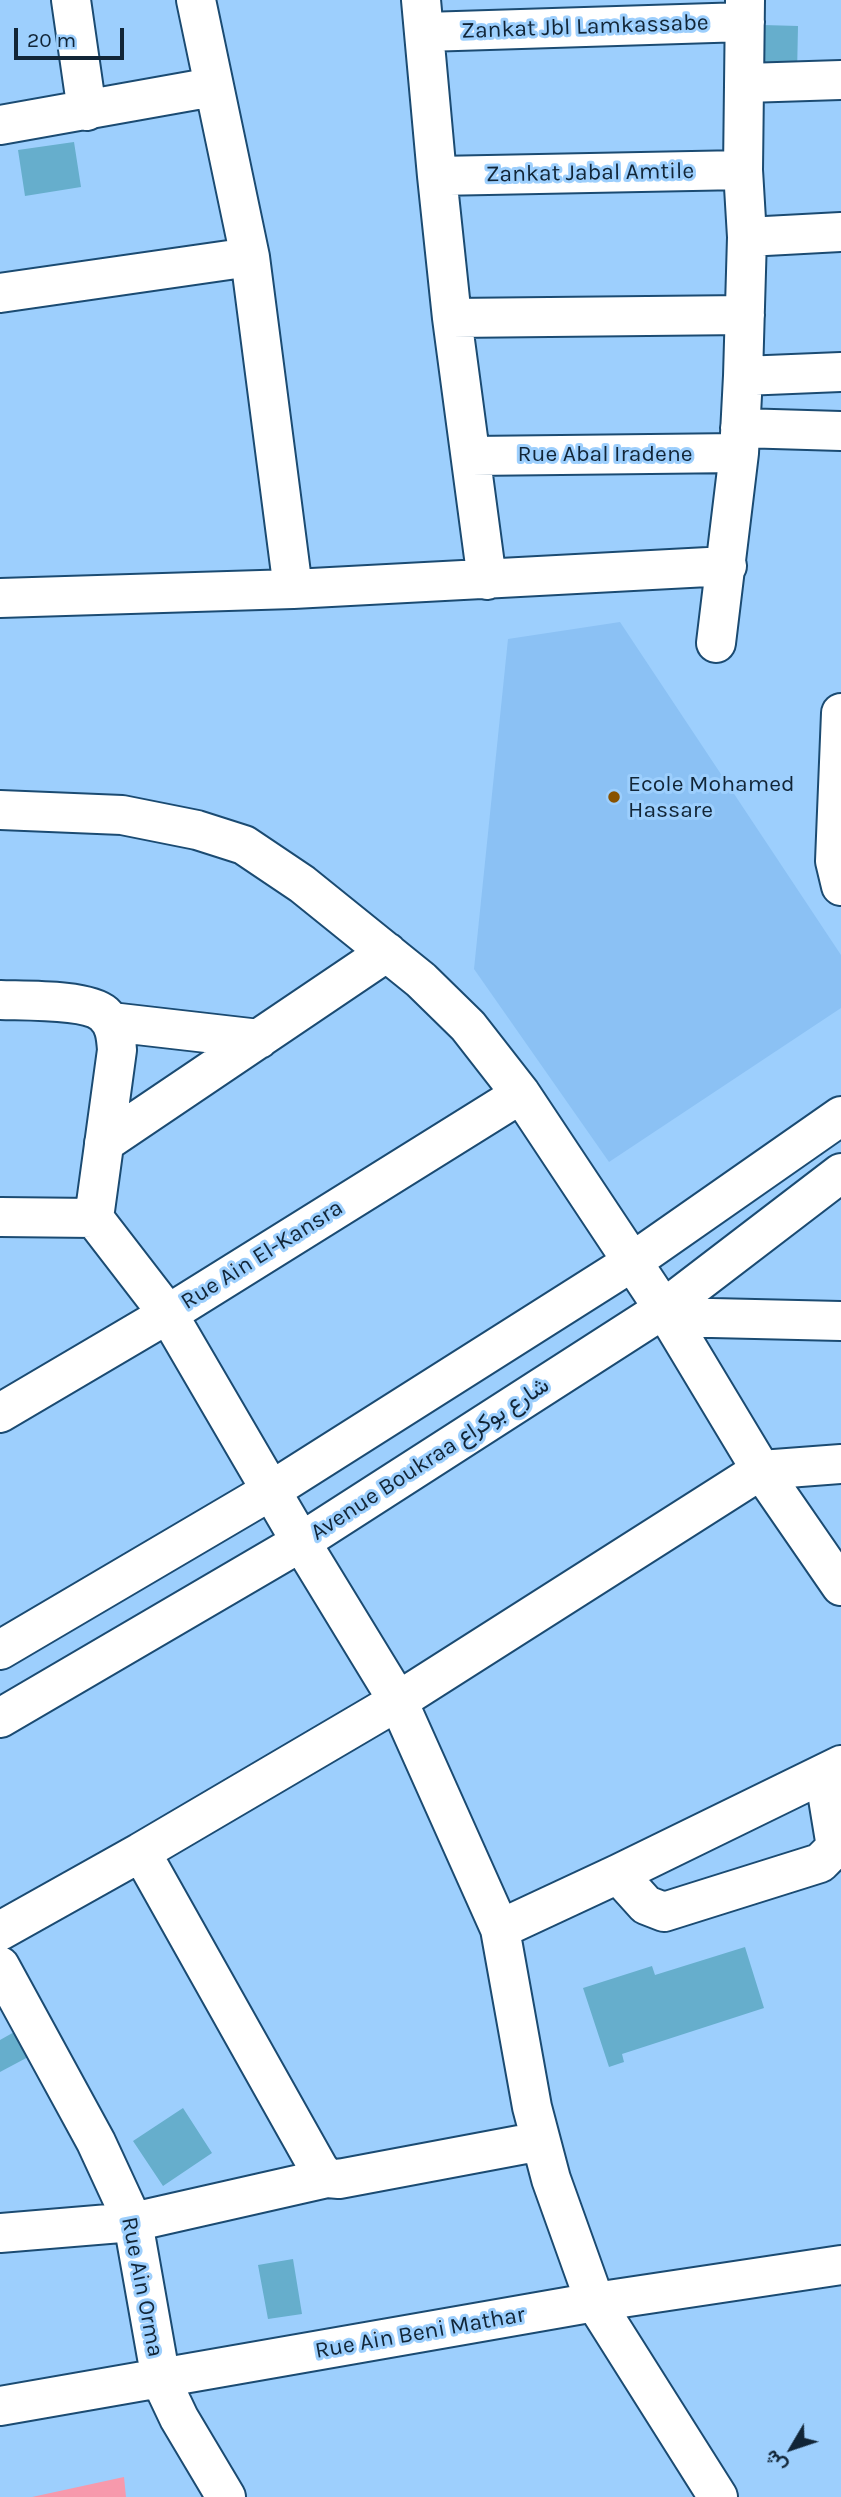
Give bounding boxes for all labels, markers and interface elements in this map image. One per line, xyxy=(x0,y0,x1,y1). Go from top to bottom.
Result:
street label: Zankat Jbl Lamkassabe xyxy=(461,9,709,45)
scale bar xyxy=(18,14,128,58)
text: 20 m xyxy=(27,28,76,52)
street label: Zankat Jabal Amtile xyxy=(486,157,694,189)
street label: Rue Abal Iradene xyxy=(517,440,693,468)
place label: Ecole Mohamed Hassare xyxy=(628,770,795,824)
marker: Ecole Mohamed Hassare xyxy=(606,789,622,805)
street label: Rue Ain El-Kansra xyxy=(176,1194,348,1316)
street label: Avenue Boukraa شارع بوكراع xyxy=(306,1372,554,1546)
street label: Rue Ain Orma xyxy=(115,2215,169,2359)
street label: Rue Ain Beni Mathar xyxy=(313,2301,527,2365)
north arrow xyxy=(757,2413,827,2483)
text: ش xyxy=(760,2445,791,2477)

